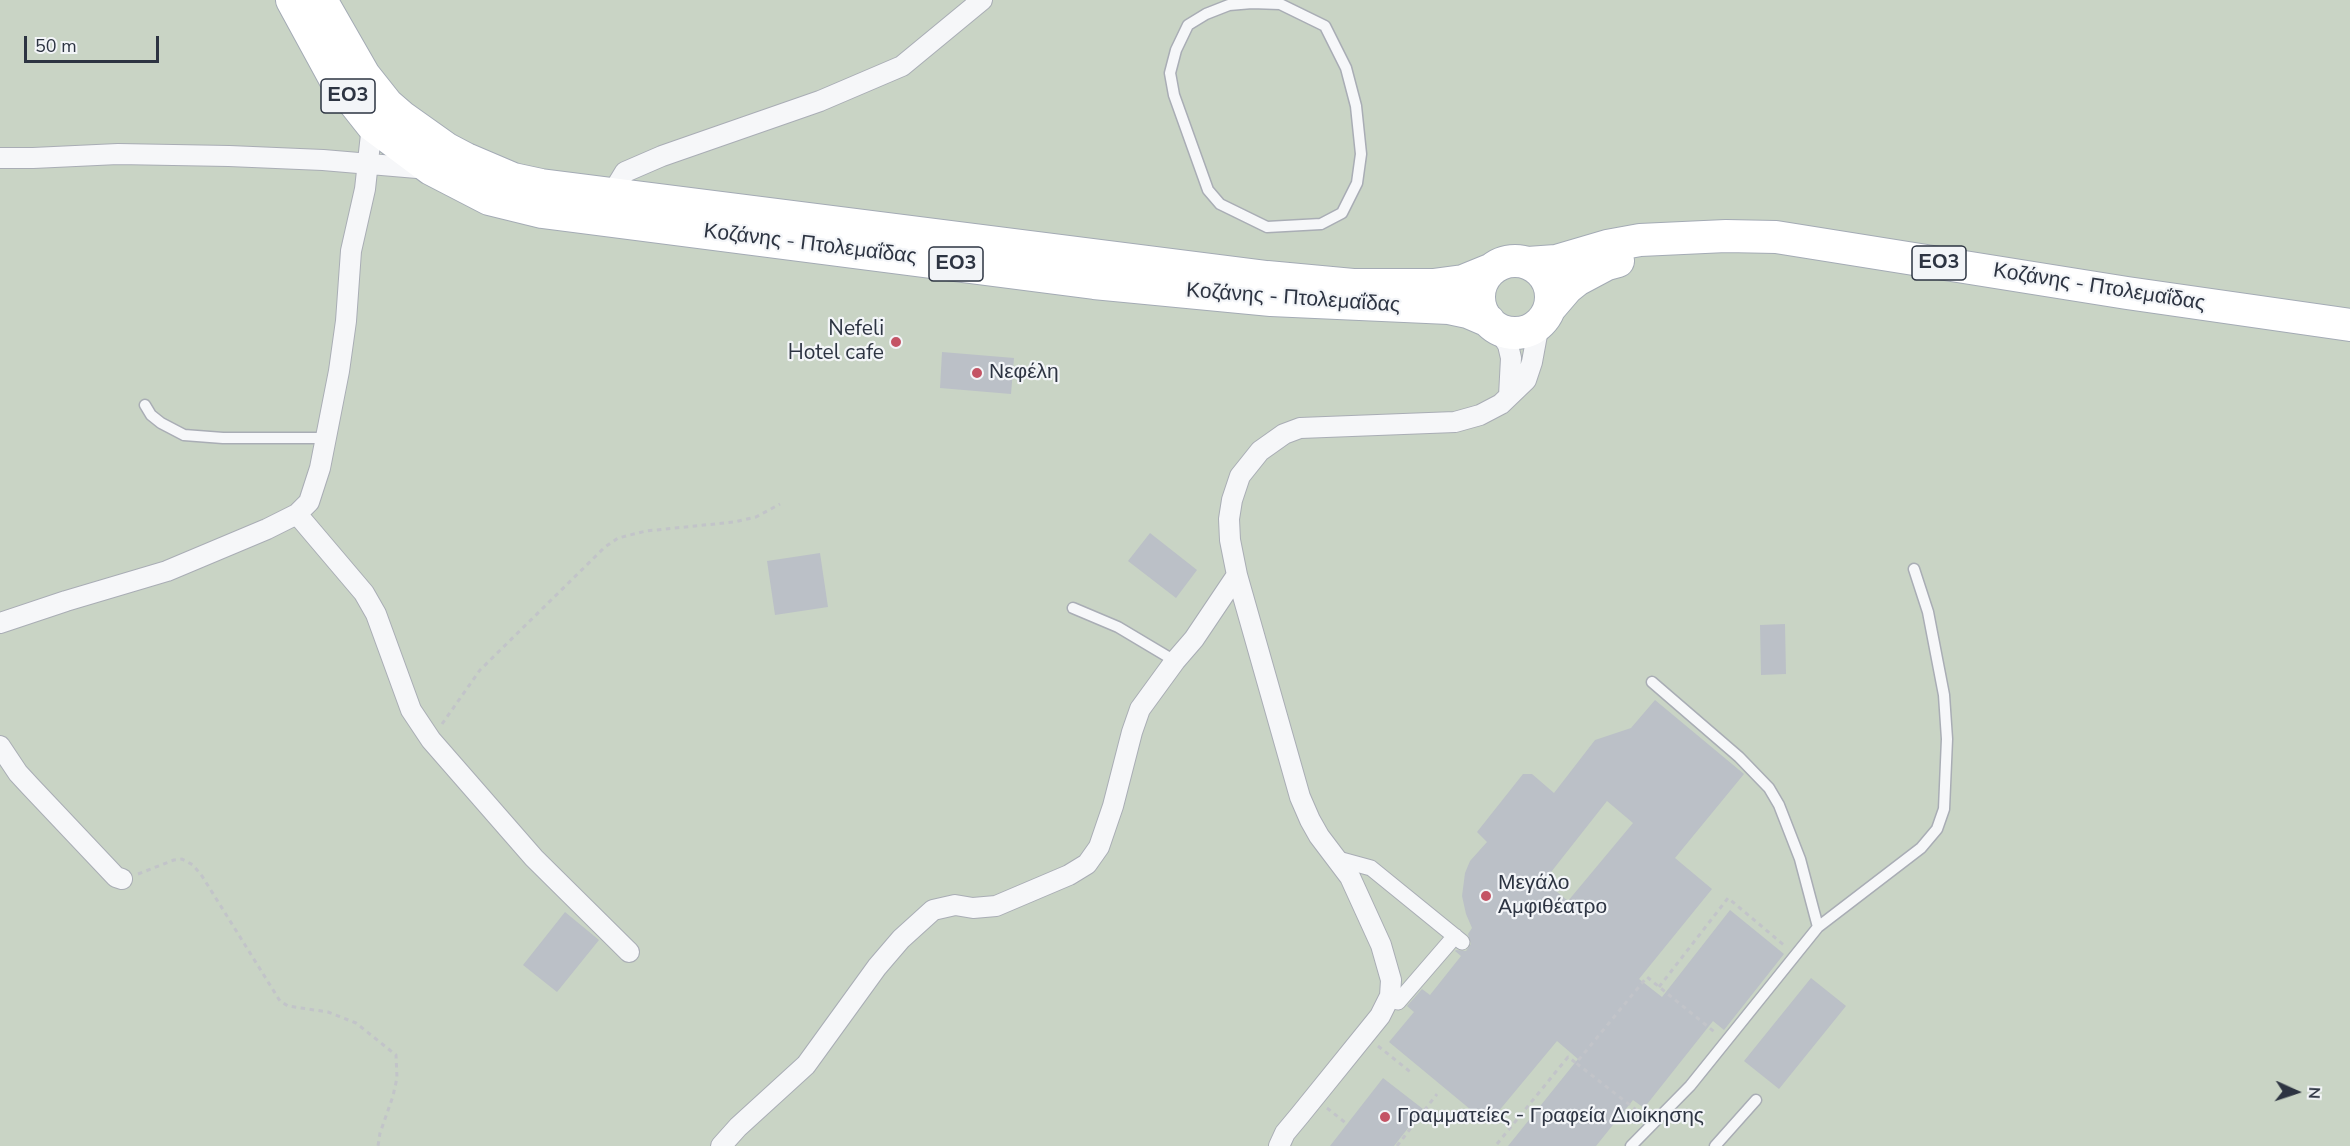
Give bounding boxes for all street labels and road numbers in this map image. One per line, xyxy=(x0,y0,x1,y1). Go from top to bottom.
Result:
road number: ΕΟ3 xyxy=(321,79,375,113)
street label: Κοζάνης - Πτολεμαΐδας xyxy=(702,219,918,271)
road number: ΕΟ3 xyxy=(1912,246,1966,280)
road number: ΕΟ3 xyxy=(929,247,983,281)
street label: Κοζάνης - Πτολεμαΐδας xyxy=(1991,259,2207,317)
street label: Κοζάνης - Πτολεμαΐδας xyxy=(1185,279,1401,319)

